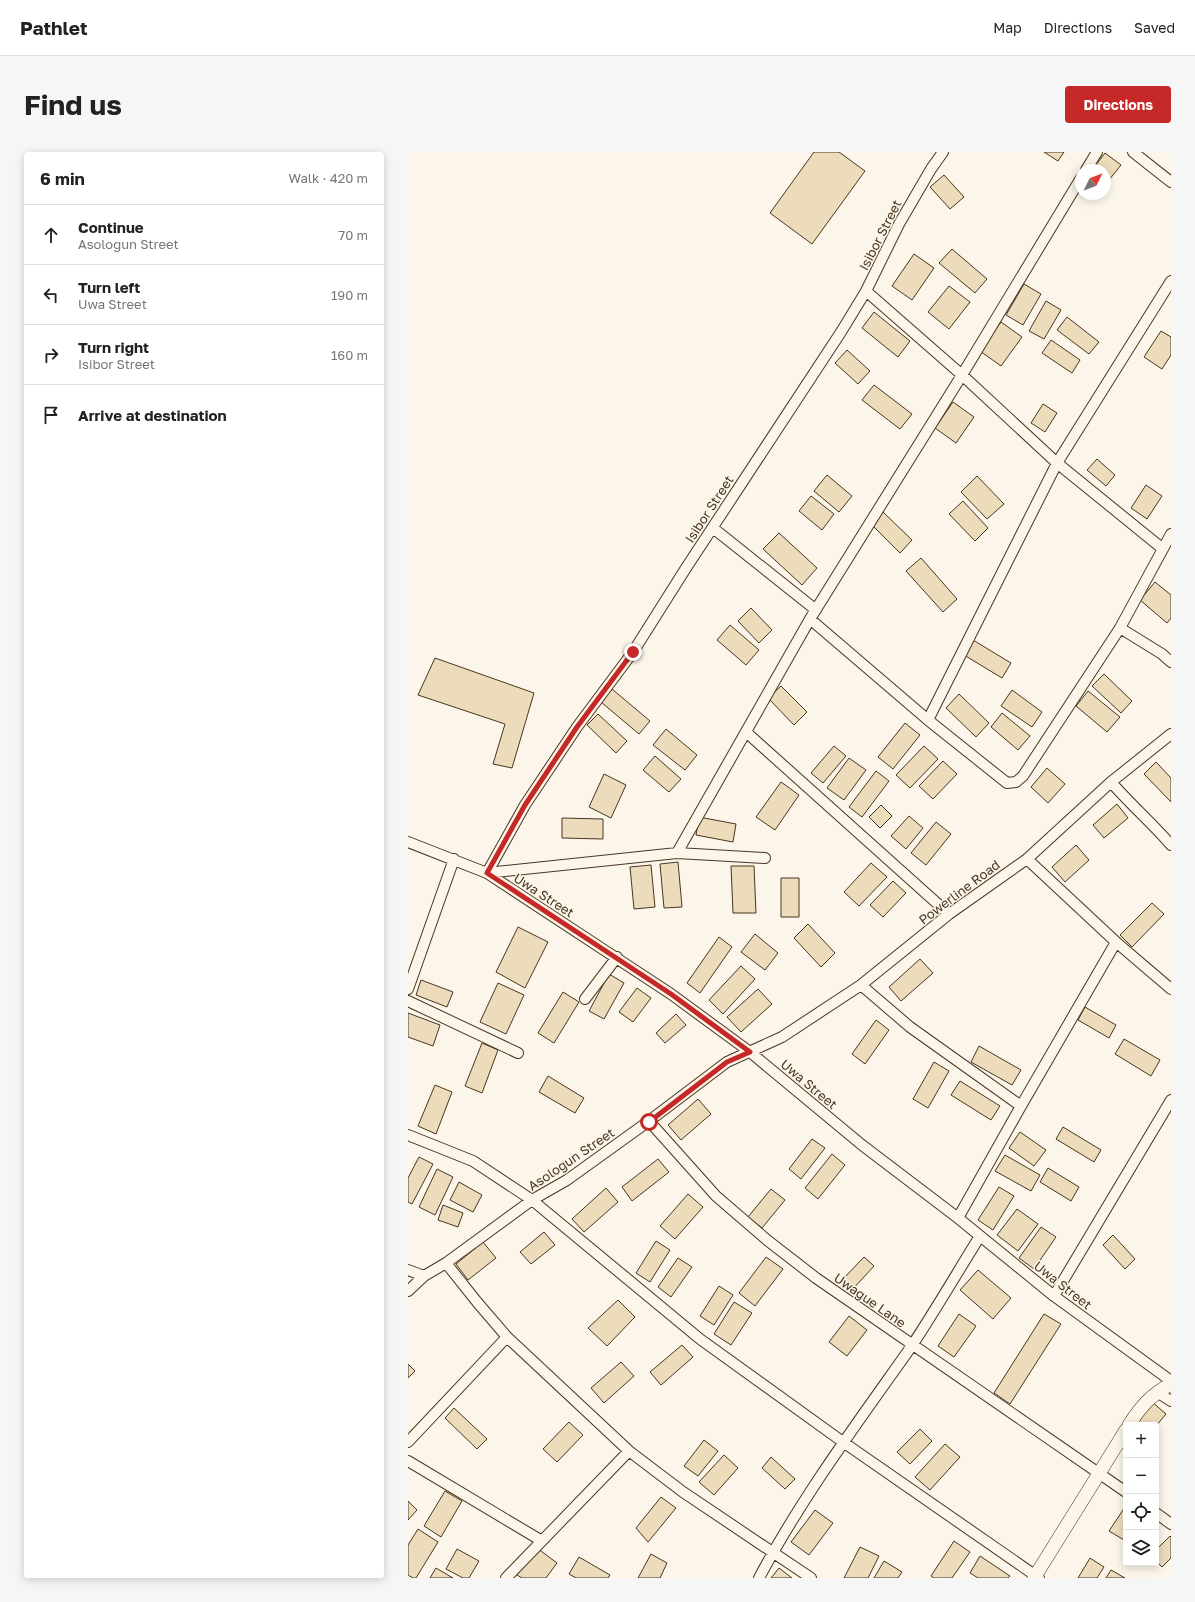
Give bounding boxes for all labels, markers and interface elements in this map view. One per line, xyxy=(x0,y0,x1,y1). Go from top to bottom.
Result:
text: Pathlet xyxy=(20,16,88,39)
text: Map xyxy=(993,19,1022,36)
text: Directions xyxy=(1044,19,1112,36)
text: Saved xyxy=(1134,19,1175,36)
button: Directions xyxy=(1065,86,1171,123)
text: Find us xyxy=(24,88,122,121)
north arrow xyxy=(1075,164,1111,200)
text: 6 min xyxy=(40,168,85,189)
text: Walk · 420 m xyxy=(289,170,368,186)
street label: Isibor Street xyxy=(855,197,905,273)
text: Continue xyxy=(78,218,144,236)
icon: ahead xyxy=(40,224,62,246)
text: 70 m xyxy=(338,227,368,243)
text: Asologun Street xyxy=(78,236,179,252)
text: Turn left xyxy=(78,278,140,296)
icon: left xyxy=(40,284,62,306)
text: 190 m xyxy=(331,287,368,303)
text: Uwa Street xyxy=(78,296,147,312)
text: Turn right xyxy=(78,338,149,356)
icon: right xyxy=(40,344,62,366)
text: 160 m xyxy=(331,347,368,363)
text: Isibor Street xyxy=(78,356,155,372)
icon: arrive xyxy=(40,404,62,426)
text: Arrive at destination xyxy=(78,406,227,424)
street label: Isibor Street xyxy=(681,472,737,546)
route end xyxy=(624,643,642,661)
street label: Powerline Road xyxy=(915,856,1003,928)
street label: Uwa Street xyxy=(511,870,577,920)
street label: Uwa Street xyxy=(777,1056,841,1112)
route start xyxy=(640,1113,658,1131)
street label: Asologun Street xyxy=(525,1124,617,1194)
street label: Uwa Street xyxy=(1031,1258,1095,1312)
street label: Uwague Lane xyxy=(831,1269,909,1331)
map controls xyxy=(1123,1422,1159,1566)
button: + xyxy=(1123,1422,1159,1458)
button: − xyxy=(1123,1458,1159,1494)
button: locate xyxy=(1123,1494,1159,1530)
button: layers xyxy=(1123,1530,1159,1566)

